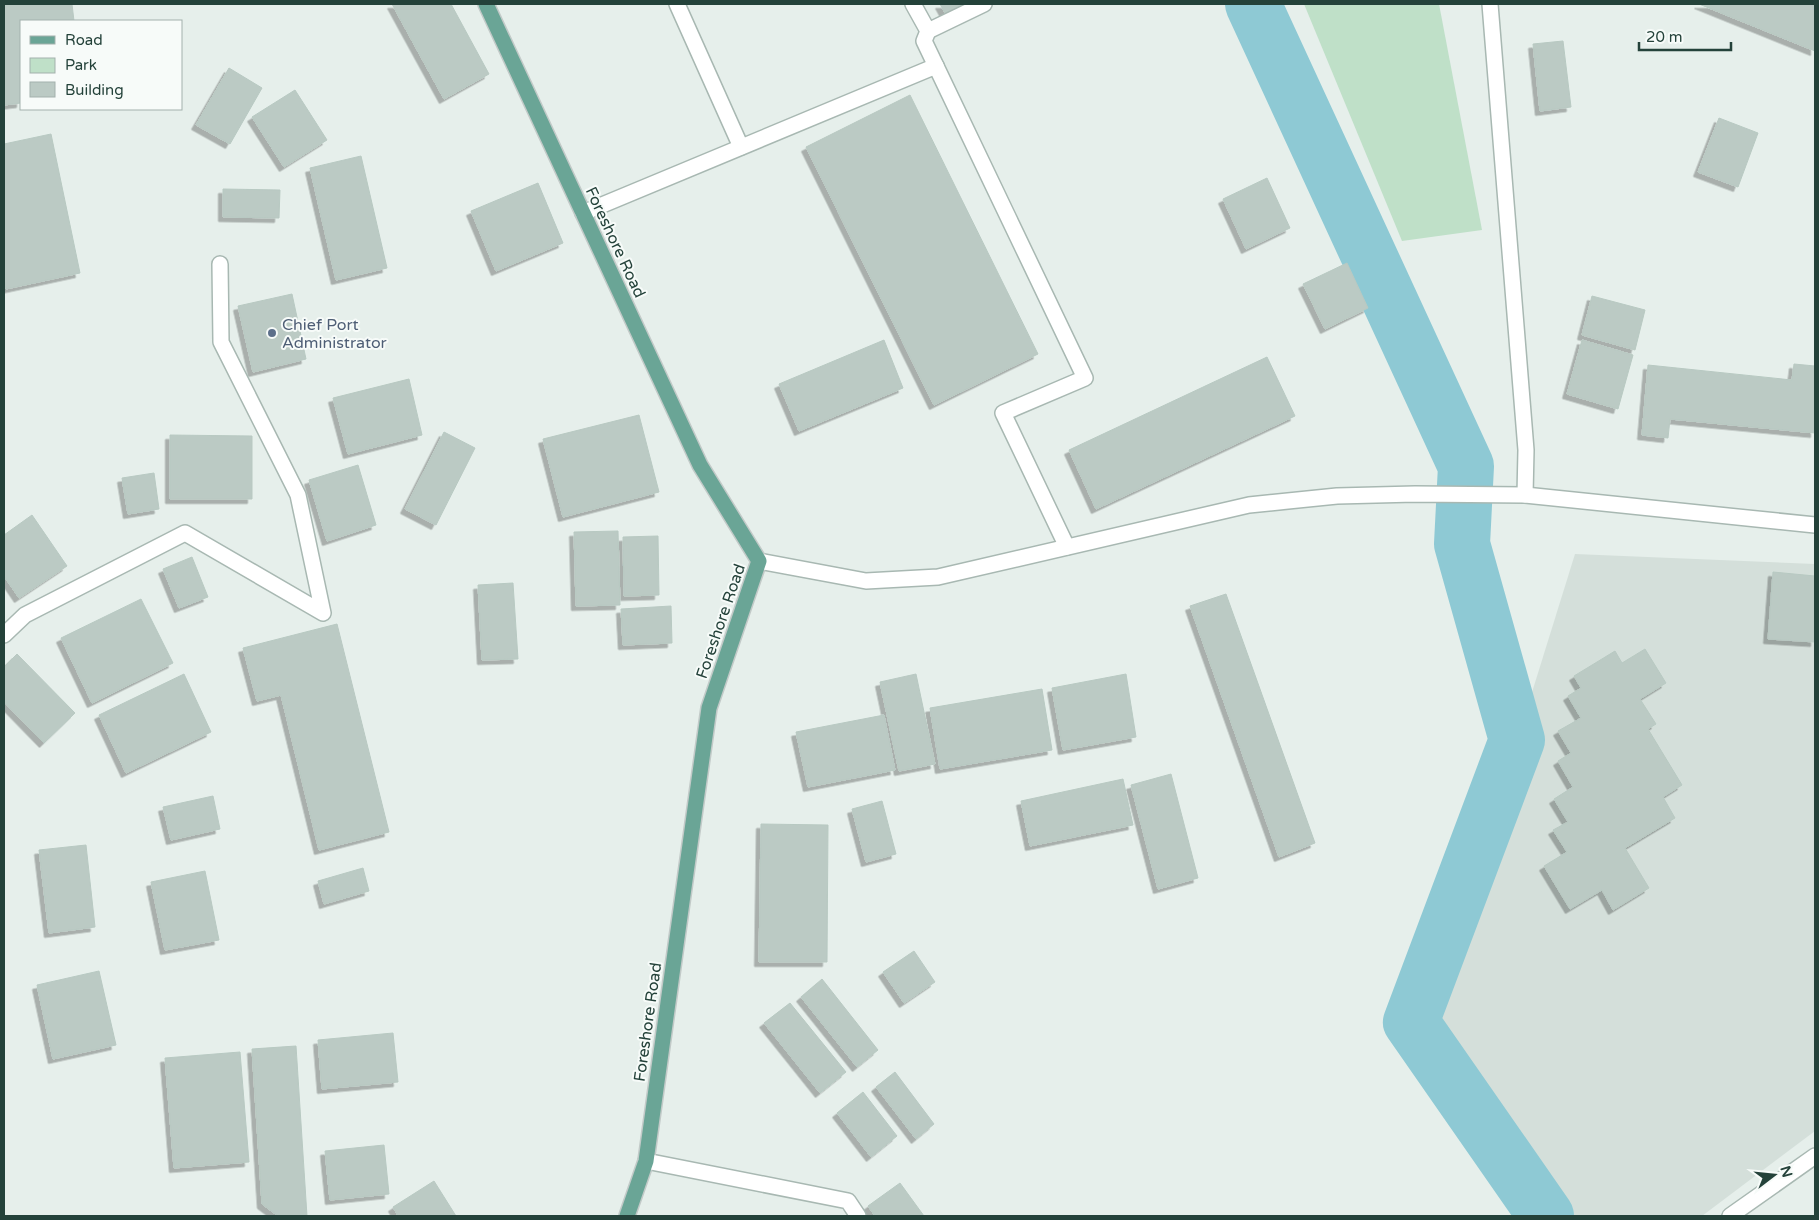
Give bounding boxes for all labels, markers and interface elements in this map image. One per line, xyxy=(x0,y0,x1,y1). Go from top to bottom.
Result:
legend xyxy=(20,20,182,110)
scale bar xyxy=(1639,20,1732,52)
text: 20 m xyxy=(1646,28,1683,46)
text: Road xyxy=(65,31,103,49)
text: Park xyxy=(65,56,97,74)
text: Building xyxy=(65,81,124,99)
street label: Foreshore Road xyxy=(581,184,650,301)
place label: Chief Port Administrator xyxy=(282,315,388,353)
marker: Chief Port Administrator xyxy=(266,327,278,339)
street label: Foreshore Road xyxy=(692,561,750,681)
street label: Foreshore Road xyxy=(630,961,666,1083)
north arrow xyxy=(1749,1150,1799,1200)
text: N xyxy=(1776,1164,1796,1179)

